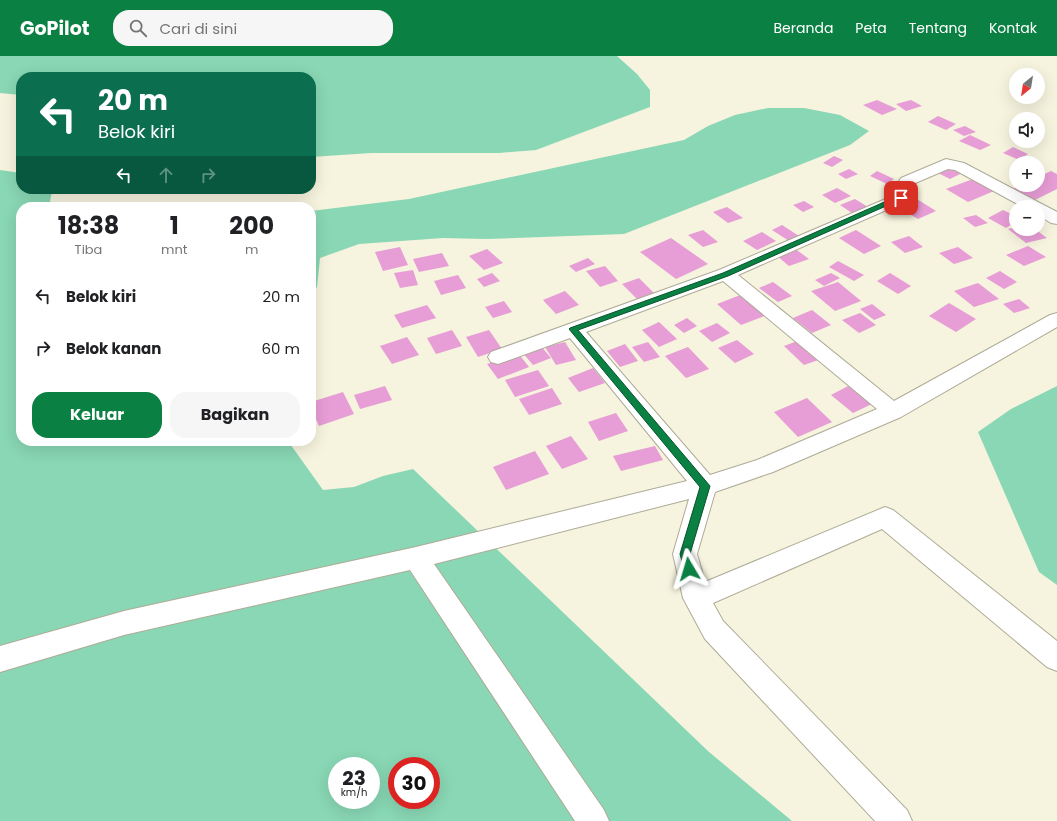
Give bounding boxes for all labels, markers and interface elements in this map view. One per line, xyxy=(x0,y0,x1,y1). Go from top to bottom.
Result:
search box xyxy=(113,10,393,46)
text: GoPilot xyxy=(20,15,89,42)
icon: search xyxy=(127,17,149,39)
text: Cari di sini xyxy=(159,18,237,39)
text: Beranda xyxy=(774,18,833,38)
text: Peta xyxy=(855,18,887,38)
text: Tentang xyxy=(909,18,967,38)
text: Kontak xyxy=(989,18,1037,38)
north arrow xyxy=(1009,68,1045,104)
map controls xyxy=(1009,68,1045,236)
text: 20 m xyxy=(98,81,168,120)
icon: left xyxy=(32,88,84,140)
button: sound xyxy=(1009,112,1045,148)
text: Belok kiri xyxy=(98,119,175,144)
button: + xyxy=(1009,156,1045,192)
icon: left xyxy=(113,164,135,186)
icon: ahead xyxy=(155,164,177,186)
icon: right xyxy=(197,164,219,186)
pin xyxy=(884,181,918,215)
icon: arrive xyxy=(890,187,912,209)
button: − xyxy=(1009,200,1045,236)
text: 18:38 xyxy=(58,209,119,242)
text: 1 xyxy=(170,209,179,242)
text: 200 xyxy=(229,209,274,242)
text: Tiba xyxy=(75,240,102,259)
text: mnt xyxy=(161,240,187,259)
text: m xyxy=(245,240,258,259)
icon: left xyxy=(32,285,54,307)
text: Belok kiri xyxy=(66,286,136,307)
text: 20 m xyxy=(262,286,300,307)
icon: right xyxy=(32,337,54,359)
text: Belok kanan xyxy=(66,338,161,359)
text: 60 m xyxy=(262,338,300,359)
button: Keluar xyxy=(32,392,162,438)
button: Bagikan xyxy=(170,392,300,438)
position arrow xyxy=(668,548,710,590)
speed limit sign: 30 xyxy=(388,757,440,809)
text: 23 xyxy=(342,764,366,792)
text: km/h xyxy=(341,785,367,800)

